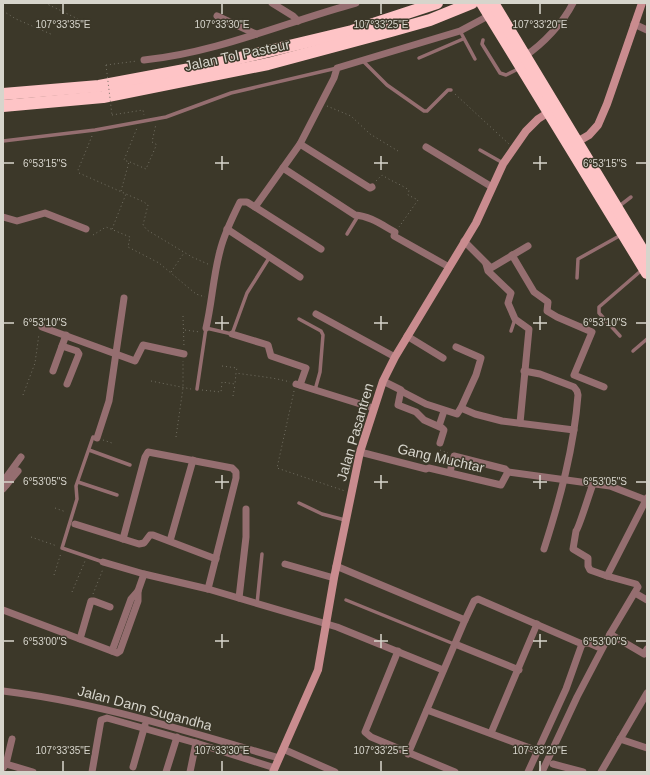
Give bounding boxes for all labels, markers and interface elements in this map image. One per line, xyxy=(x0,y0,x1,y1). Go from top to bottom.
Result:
text: 107°33'35"E xyxy=(35,19,91,30)
text: 107°33'30"E xyxy=(194,19,250,30)
text: 107°33'25"E xyxy=(353,19,409,30)
text: 107°33'20"E xyxy=(512,19,568,30)
street label: Jalan Tol Pasteur xyxy=(183,36,291,74)
text: 6°53'15"S xyxy=(23,158,67,169)
text: 6°53'15"S xyxy=(583,158,627,169)
text: 6°53'10"S xyxy=(23,317,67,328)
text: 6°53'10"S xyxy=(583,317,627,328)
street label: Jalan Pasantren xyxy=(333,381,377,483)
street label: Gang Muchtar xyxy=(396,440,486,476)
text: 6°53'05"S xyxy=(23,476,67,487)
text: 6°53'05"S xyxy=(583,476,627,487)
text: 6°53'00"S xyxy=(23,636,67,647)
text: 6°53'00"S xyxy=(583,636,627,647)
street label: Jalan Dann Sugandha xyxy=(76,682,214,734)
text: 107°33'35"E xyxy=(35,745,91,756)
text: 107°33'30"E xyxy=(194,745,250,756)
text: 107°33'25"E xyxy=(353,745,409,756)
text: 107°33'20"E xyxy=(512,745,568,756)

